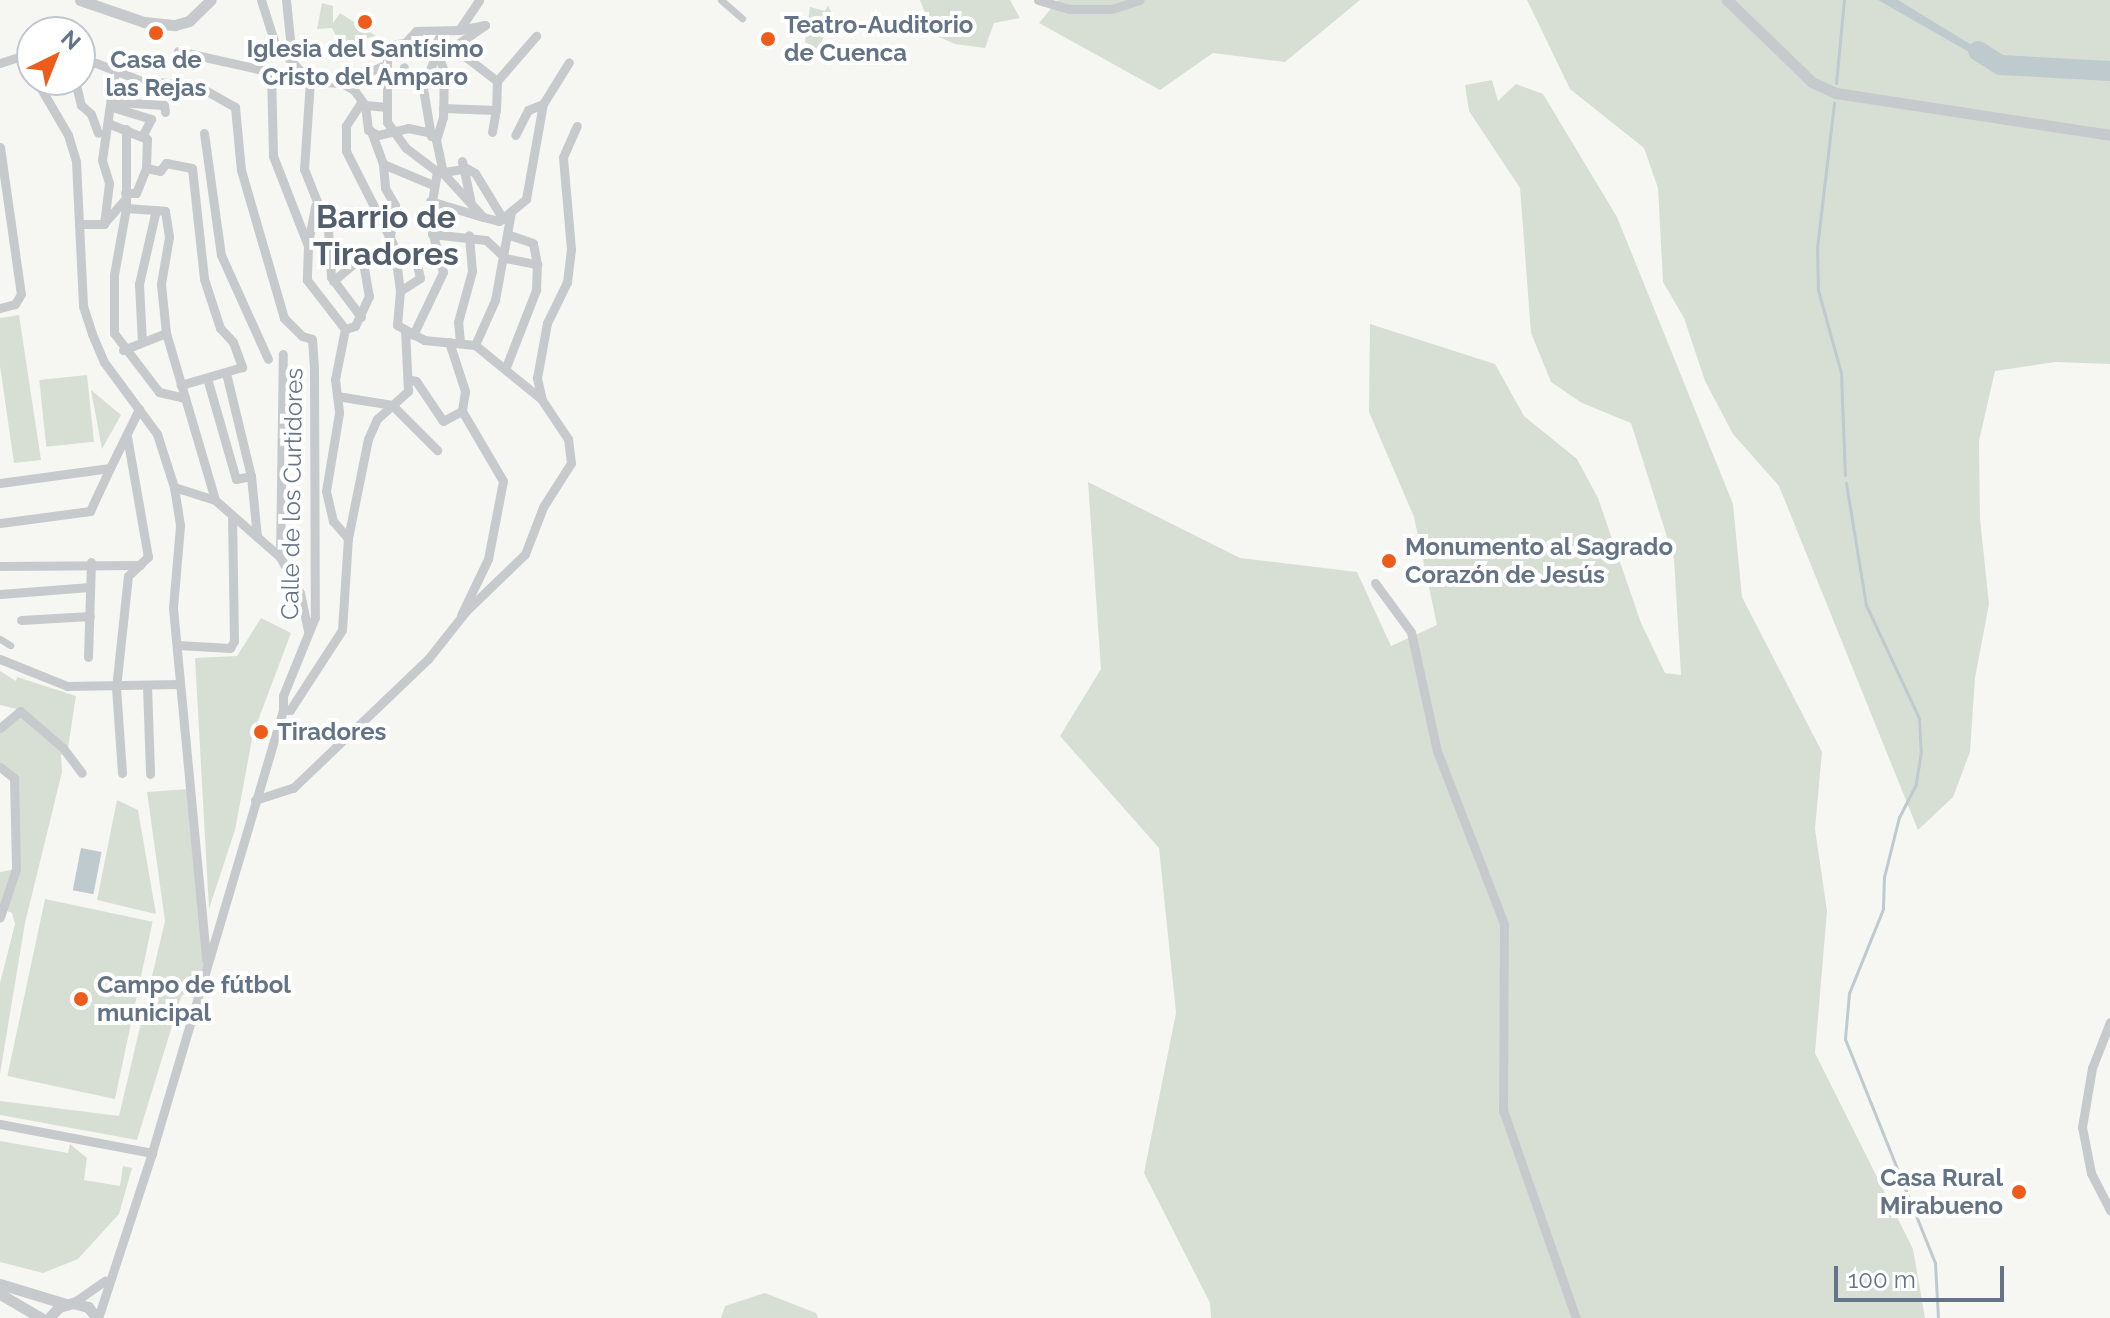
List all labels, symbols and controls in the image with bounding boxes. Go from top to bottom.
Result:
place label: Teatro-Auditorio de Cuenca [784,11,973,67]
marker: Iglesia del Santísimo Cristo del Amparo [356,13,374,31]
north arrow [16,16,96,96]
marker: Casa de las Rejas [147,24,165,42]
text: N [56,25,86,55]
marker: Teatro-Auditorio de Cuenca [759,30,777,48]
place label: Iglesia del Santísimo Cristo del Amparo [246,35,484,91]
place label: Casa de las Rejas [106,46,206,102]
district label: Barrio de Tiradores [313,199,459,274]
street label: Calle de los Curtidores [275,368,309,620]
place label: Monumento al Sagrado Corazón de Jesús [1405,533,1674,589]
marker: Monumento al Sagrado Corazón de Jesús [1380,552,1398,570]
place label: Tiradores [277,718,386,746]
marker: Tiradores [252,723,270,741]
place label: Campo de fútbol municipal [97,971,291,1027]
marker: Campo de fútbol municipal [72,990,90,1008]
place label: Casa Rural Mirabueno [1880,1164,2003,1220]
marker: Casa Rural Mirabueno [2010,1183,2028,1201]
scale bar [1838,1250,2008,1300]
text: 100 m [1848,1265,1916,1294]

